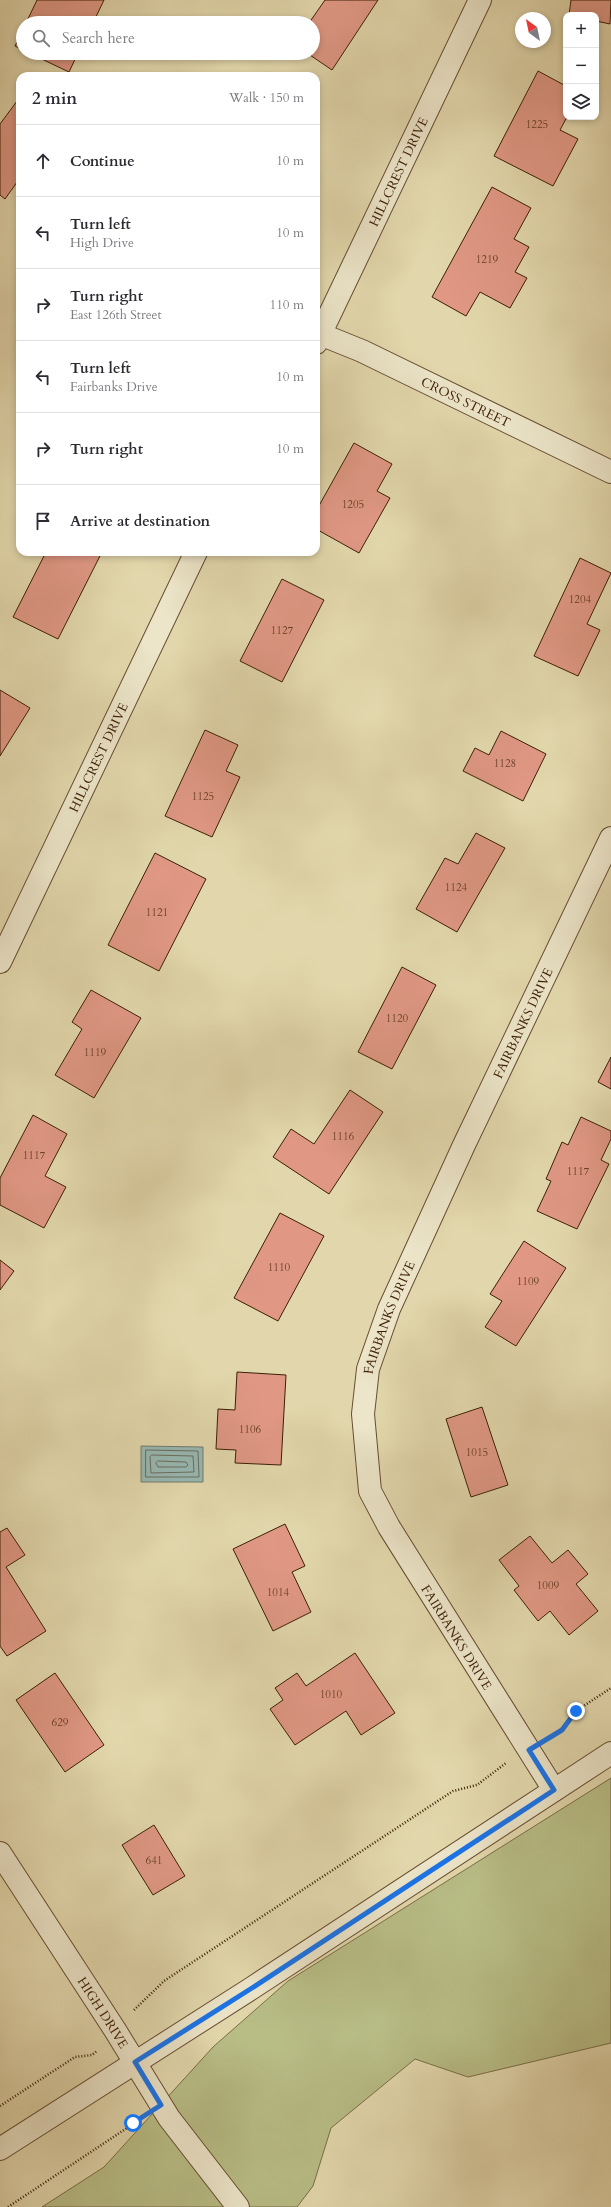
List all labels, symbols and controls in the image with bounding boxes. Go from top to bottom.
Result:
north arrow [515,12,551,48]
map controls [563,12,599,120]
button: + [563,12,599,48]
search box [16,16,320,60]
icon: search [30,27,52,49]
text: Search here [62,28,135,48]
button: − [563,48,599,84]
button: layers [563,84,599,120]
text: 2 min [32,87,77,110]
text: Walk · 150 m [229,89,304,107]
street label: HILLCREST DRIVE [365,114,433,230]
house number: 1225 [526,117,548,132]
icon: ahead [32,150,54,172]
text: Continue [70,151,135,171]
text: 10 m [276,152,304,170]
text: Turn left [70,214,131,234]
icon: left [32,222,54,244]
text: 10 m [276,224,304,242]
text: High Drive [70,234,134,252]
house number: 1219 [476,252,499,267]
text: Turn right [70,286,143,306]
icon: right [32,294,54,316]
text: 110 m [270,296,304,314]
text: East 126th Street [70,306,162,324]
text: Turn left [70,358,131,378]
icon: left [32,366,54,388]
text: 10 m [276,368,304,386]
street label: CROSS STREET [418,373,514,432]
text: Fairbanks Drive [70,378,158,396]
icon: right [32,438,54,460]
text: Turn right [70,439,143,459]
text: 10 m [276,440,304,458]
house number: 1205 [342,497,364,512]
icon: arrive [32,510,54,532]
text: Arrive at destination [70,511,210,531]
house number: 1204 [569,592,592,607]
house number: 1127 [271,623,294,638]
street label: HILLCREST DRIVE [65,700,133,815]
house number: 1128 [494,756,516,771]
house number: 1125 [192,789,214,804]
house number: 1124 [445,880,468,895]
house number: 1121 [146,905,168,920]
street label: FAIRBANKS DRIVE [489,965,558,1082]
house number: 1120 [386,1011,409,1026]
house number: 1119 [84,1045,107,1060]
house number: 1116 [332,1129,355,1144]
house number: 1117 [23,1148,46,1163]
house number: 1117 [567,1164,590,1179]
street label: FAIRBANKS DRIVE [359,1258,420,1375]
house number: 1110 [268,1260,291,1275]
house number: 1109 [517,1274,540,1289]
house number: 1106 [239,1422,262,1437]
house number: 1015 [466,1445,488,1460]
house number: 1009 [537,1578,560,1593]
street label: FAIRBANKS DRIVE [417,1582,496,1693]
house number: 1014 [267,1585,290,1600]
house number: 1010 [320,1687,343,1702]
route end [567,1702,585,1720]
house number: 629 [52,1715,69,1730]
house number: 641 [146,1853,162,1868]
street label: HIGH DRIVE [73,1974,132,2052]
route start [124,2114,142,2132]

